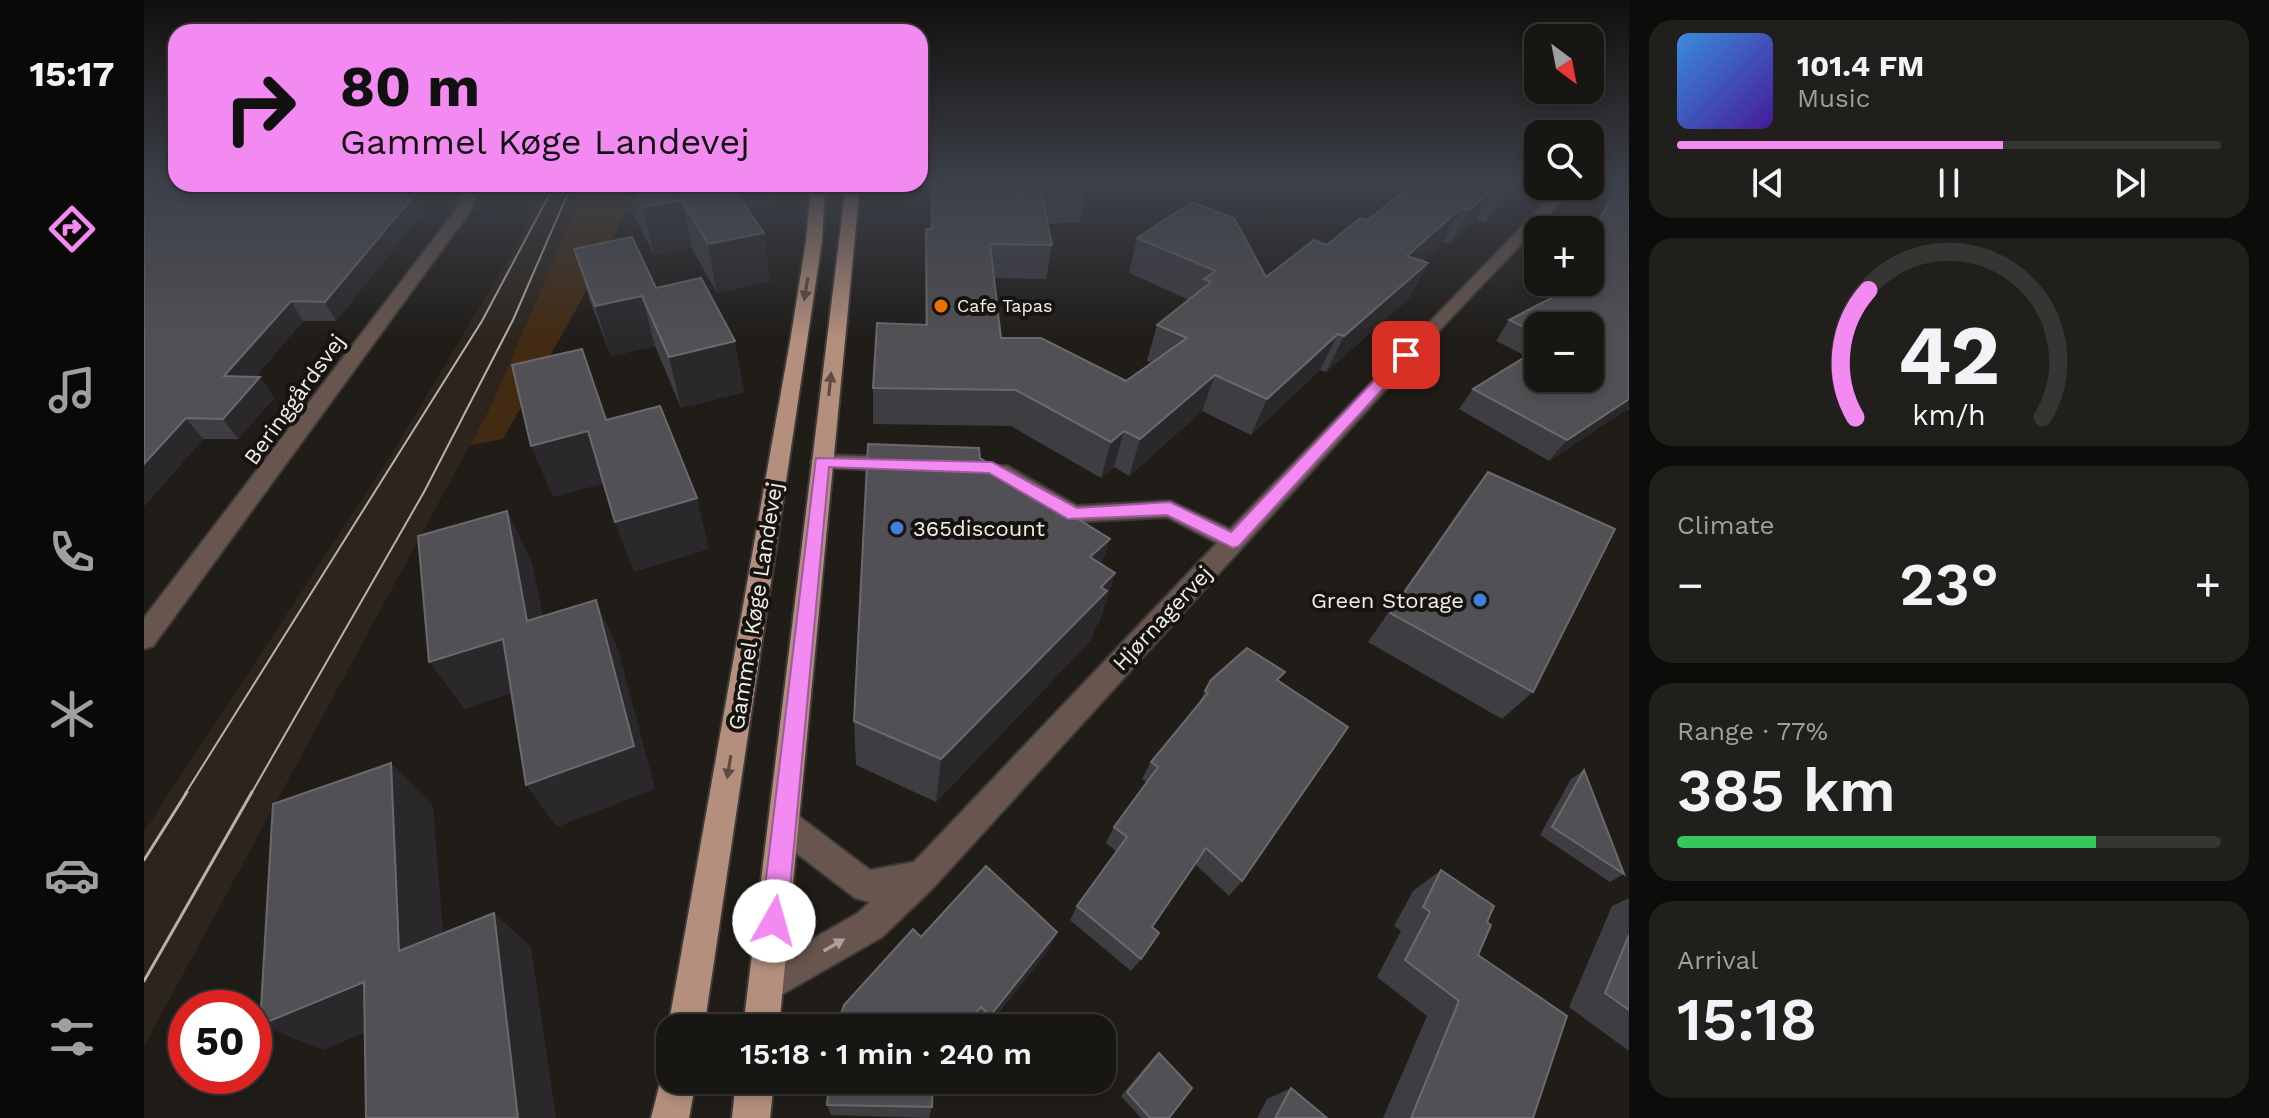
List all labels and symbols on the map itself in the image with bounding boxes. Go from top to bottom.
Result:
north arrow [1524,24,1604,104]
one-way arrow [799,277,812,302]
place label: Cafe Tapas [957,295,1053,316]
marker: Cafe Tapas [932,297,950,315]
pin [1372,321,1440,389]
street label: Beringgårdsvej [239,329,350,469]
one-way arrow [824,371,837,396]
street label: Gammel Køge Landevej [724,480,787,732]
place label: 365discount [913,516,1045,541]
marker: 365discount [888,519,906,537]
street label: Hjørnagervej [1108,561,1217,676]
place label: Green Storage [1311,588,1464,613]
marker: Green Storage [1471,591,1489,609]
one-way arrow [722,755,734,780]
position arrow [732,879,816,963]
one-way arrow [823,938,845,952]
speed limit sign: 50 [168,990,272,1094]

